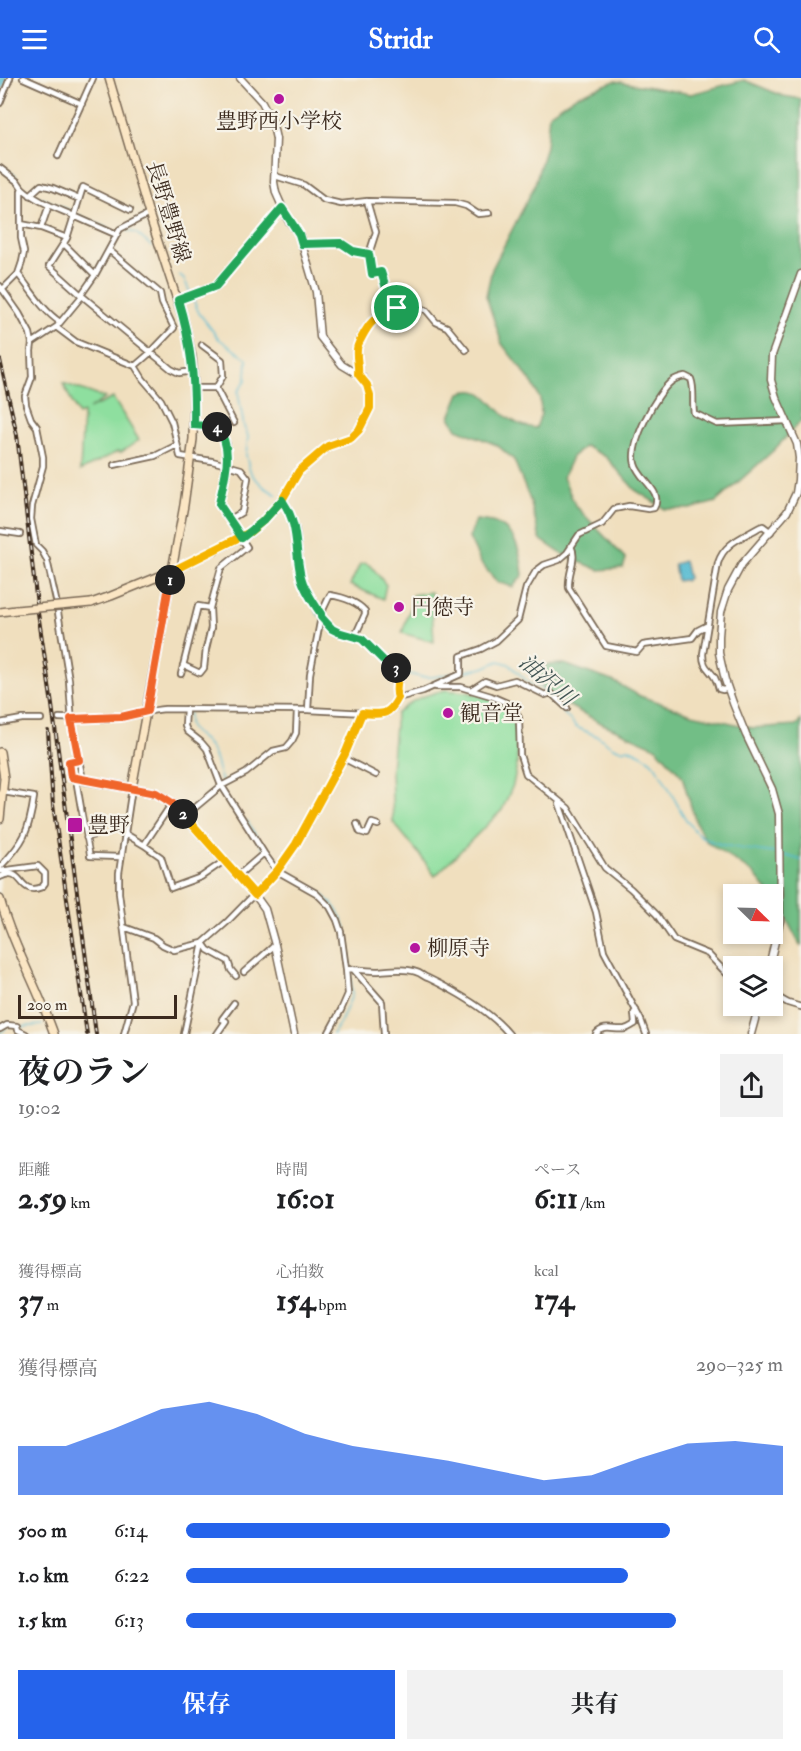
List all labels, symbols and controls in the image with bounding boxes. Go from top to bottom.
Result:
icon: menu [18,23,51,56]
text: Stridr [368,23,433,56]
icon: search [750,23,783,56]
marker: 豊野西小学校 [272,92,286,106]
place label: 豊野西小学校 [216,108,342,135]
street label: 長野豊野線 [140,158,196,266]
pin [371,282,422,333]
icon: arrive [380,291,413,324]
pin: 4 [202,412,232,442]
text: 4 [213,417,221,437]
pin: 1 [155,565,185,595]
text: 1 [167,570,173,590]
place label: 円徳寺 [411,594,474,621]
marker: 円徳寺 [392,600,406,614]
water label: 油沢川 [513,648,583,714]
pin: 3 [381,653,411,683]
text: 3 [393,658,399,678]
place label: 観音堂 [460,700,523,727]
marker: 観音堂 [441,706,455,720]
pin: 2 [168,799,198,829]
text: 2 [179,804,187,824]
place label: 豊野 [88,812,130,839]
marker: 豊野 [66,816,84,834]
north arrow [723,884,783,944]
map controls [723,884,783,1016]
place label: 柳原寺 [427,935,490,962]
marker: 柳原寺 [408,941,422,955]
button: layers [723,956,783,1016]
scale bar [18,992,177,1019]
text: 200 m [27,995,67,1015]
text: 夜のラン [18,1052,150,1093]
button: share [720,1054,783,1117]
text: 19:02 [18,1095,61,1120]
text: 距離 [18,1160,50,1180]
text: 時間 [276,1160,308,1180]
text: ペース [534,1160,581,1180]
text: 2.59 [18,1180,67,1217]
text: 16:01 [276,1180,335,1217]
text: 6:11 [534,1180,578,1217]
text: km [67,1193,91,1213]
text: /km [578,1193,606,1213]
text: kcal [534,1261,559,1281]
text: 獲得標高 [18,1262,82,1282]
text: 心拍数 [276,1262,324,1282]
text: 174 [534,1281,574,1318]
text: 37 [18,1282,43,1319]
text: 154 [276,1282,315,1319]
text: m [43,1295,59,1315]
text: bpm [315,1295,347,1315]
text: 290–325 m [696,1352,783,1377]
text: 獲得標高 [18,1356,98,1381]
text: 500 m [18,1518,67,1543]
text: 6:14 [114,1518,147,1543]
text: 1.0 km [18,1563,69,1588]
text: 6:22 [114,1563,149,1588]
text: 1.5 km [18,1608,67,1633]
text: 6:13 [114,1608,144,1633]
button: 保存 [18,1670,395,1739]
button: 共有 [407,1670,783,1739]

